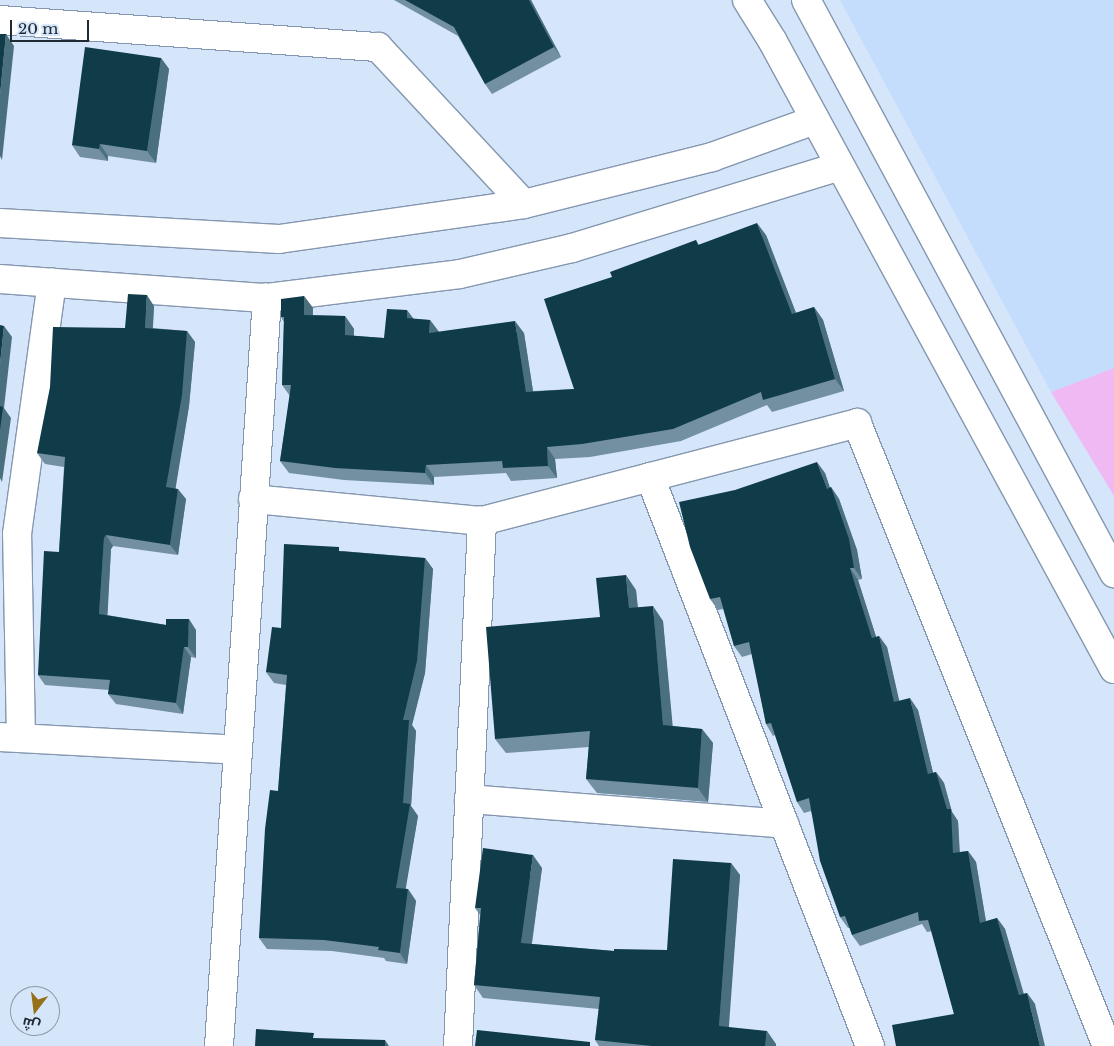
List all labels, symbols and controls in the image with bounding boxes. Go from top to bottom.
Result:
scale bar [12,10,91,42]
text: 20 m [18,19,58,38]
north arrow [10,986,60,1036]
text: ش [20,1014,42,1036]

